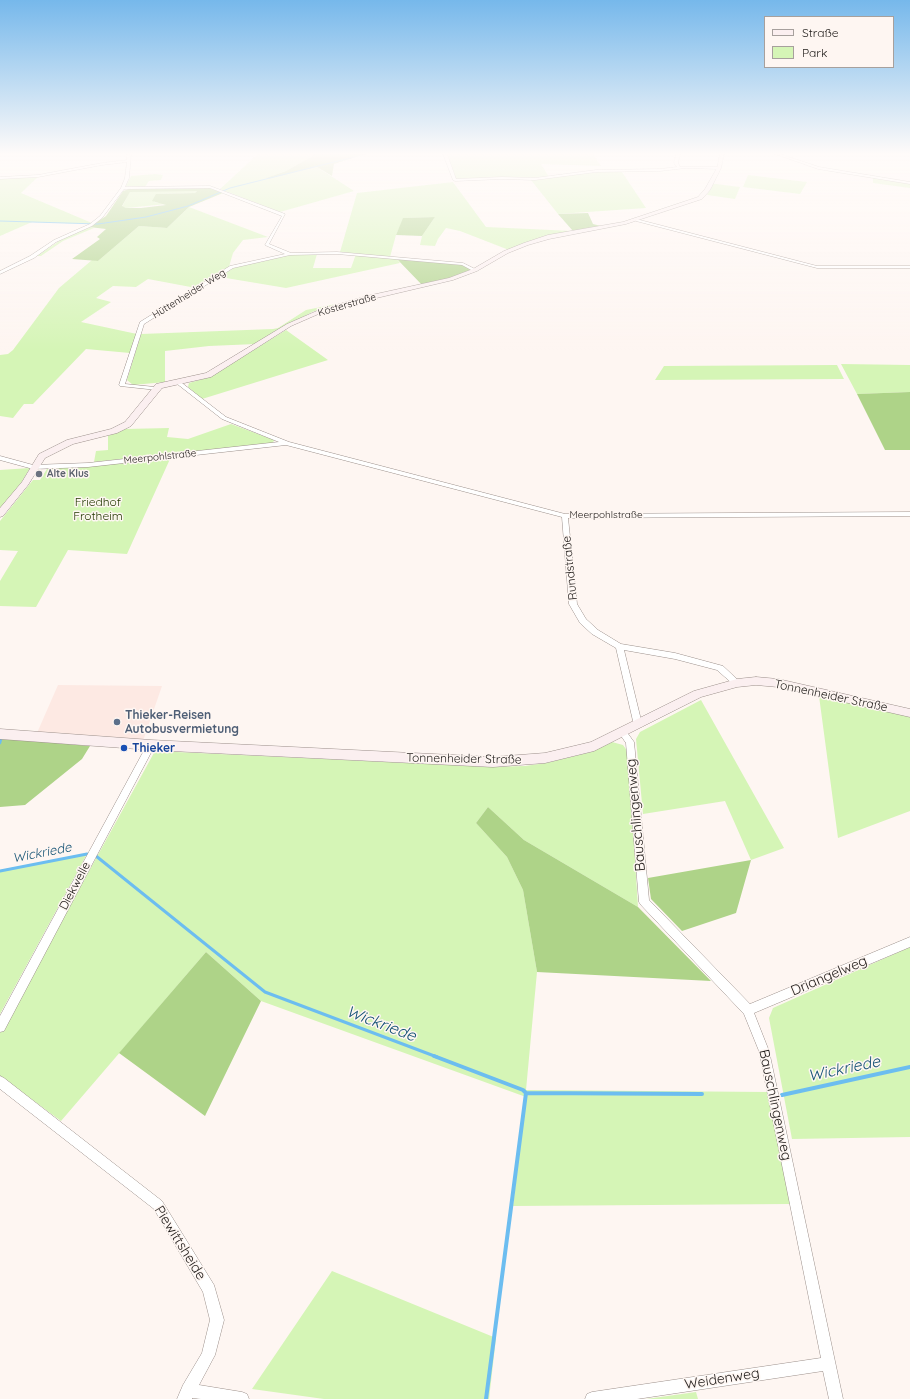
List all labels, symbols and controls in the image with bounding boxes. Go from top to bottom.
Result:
legend [764,16,894,68]
text: Straße [802,25,839,40]
text: Park [802,45,827,60]
street label: Hüttenheider Weg [150,267,228,321]
street label: Kösterstraße [317,291,377,319]
street label: Meerpohlstraße [123,447,197,467]
place label: Alte Klus [47,468,89,480]
marker: Alte Klus [34,469,44,479]
park label: Friedhof Frotheim [73,495,123,523]
street label: Meerpohlstraße [569,509,643,521]
street label: Rundstraße [559,535,581,601]
street label: Tonnenheider Straße [773,677,889,715]
place label: Thieker-Reisen Autobusvermietung [125,708,239,736]
marker: Thieker-Reisen Autobusvermietung [112,717,122,727]
place label: Thieker [132,741,175,755]
marker: Thieker [119,743,129,753]
street label: Tonnenheider Straße [406,751,522,767]
street label: Bauschlingenweg [623,758,649,872]
water label: Wickriede [11,840,73,866]
street label: Diekwelle [56,859,94,913]
street label: Driangelweg [788,952,870,1000]
water label: Wickriede [343,1002,419,1046]
street label: Bauschlingenweg [755,1048,795,1162]
water label: Wickriede [806,1052,882,1086]
street label: Piewittsheide [151,1203,209,1283]
street label: Weidenweg [683,1365,761,1393]

